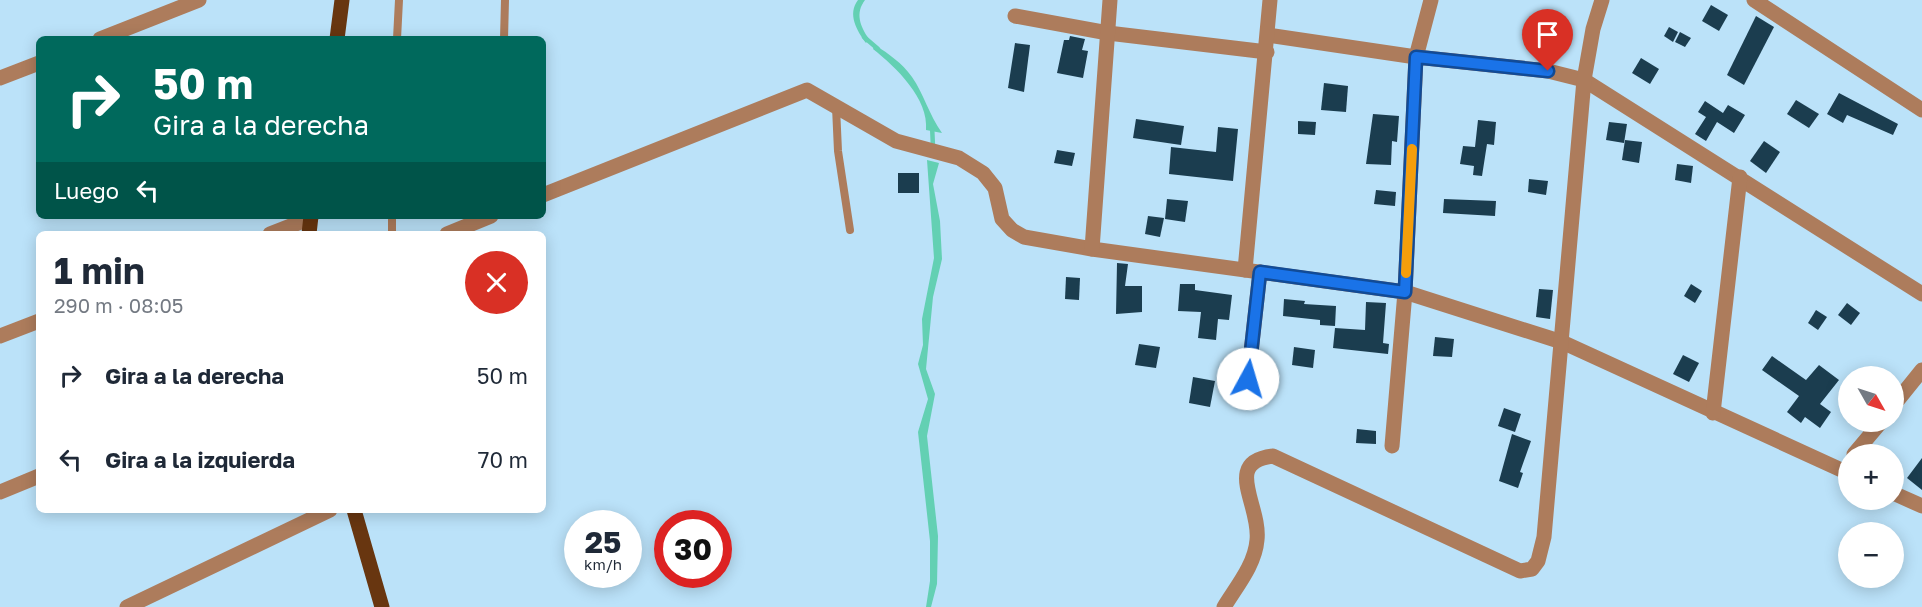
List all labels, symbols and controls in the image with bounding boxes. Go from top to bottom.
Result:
pin [1522,9,1573,71]
icon: arrive [1531,18,1564,51]
text: 50 m [153,58,253,108]
icon: right [54,60,132,138]
text: Gira a la derecha [153,109,369,141]
icon: left [131,174,164,207]
text: Luego [54,177,119,204]
text: 1 min [54,249,145,292]
button: close [465,251,528,314]
text: 290 m · 08:05 [54,293,183,317]
position arrow [1216,347,1280,411]
icon: right [54,359,87,392]
text: Gira a la derecha [105,362,284,389]
text: 50 m [477,362,528,389]
north arrow [1838,366,1904,432]
map controls [1838,366,1904,588]
icon: left [54,443,87,476]
button: + [1838,444,1904,510]
text: Gira a la izquierda [105,446,295,473]
text: 70 m [478,446,528,473]
speed limit sign: 30 [654,510,732,588]
button: − [1838,522,1904,588]
text: 25 [585,524,621,560]
text: km/h [584,555,622,573]

